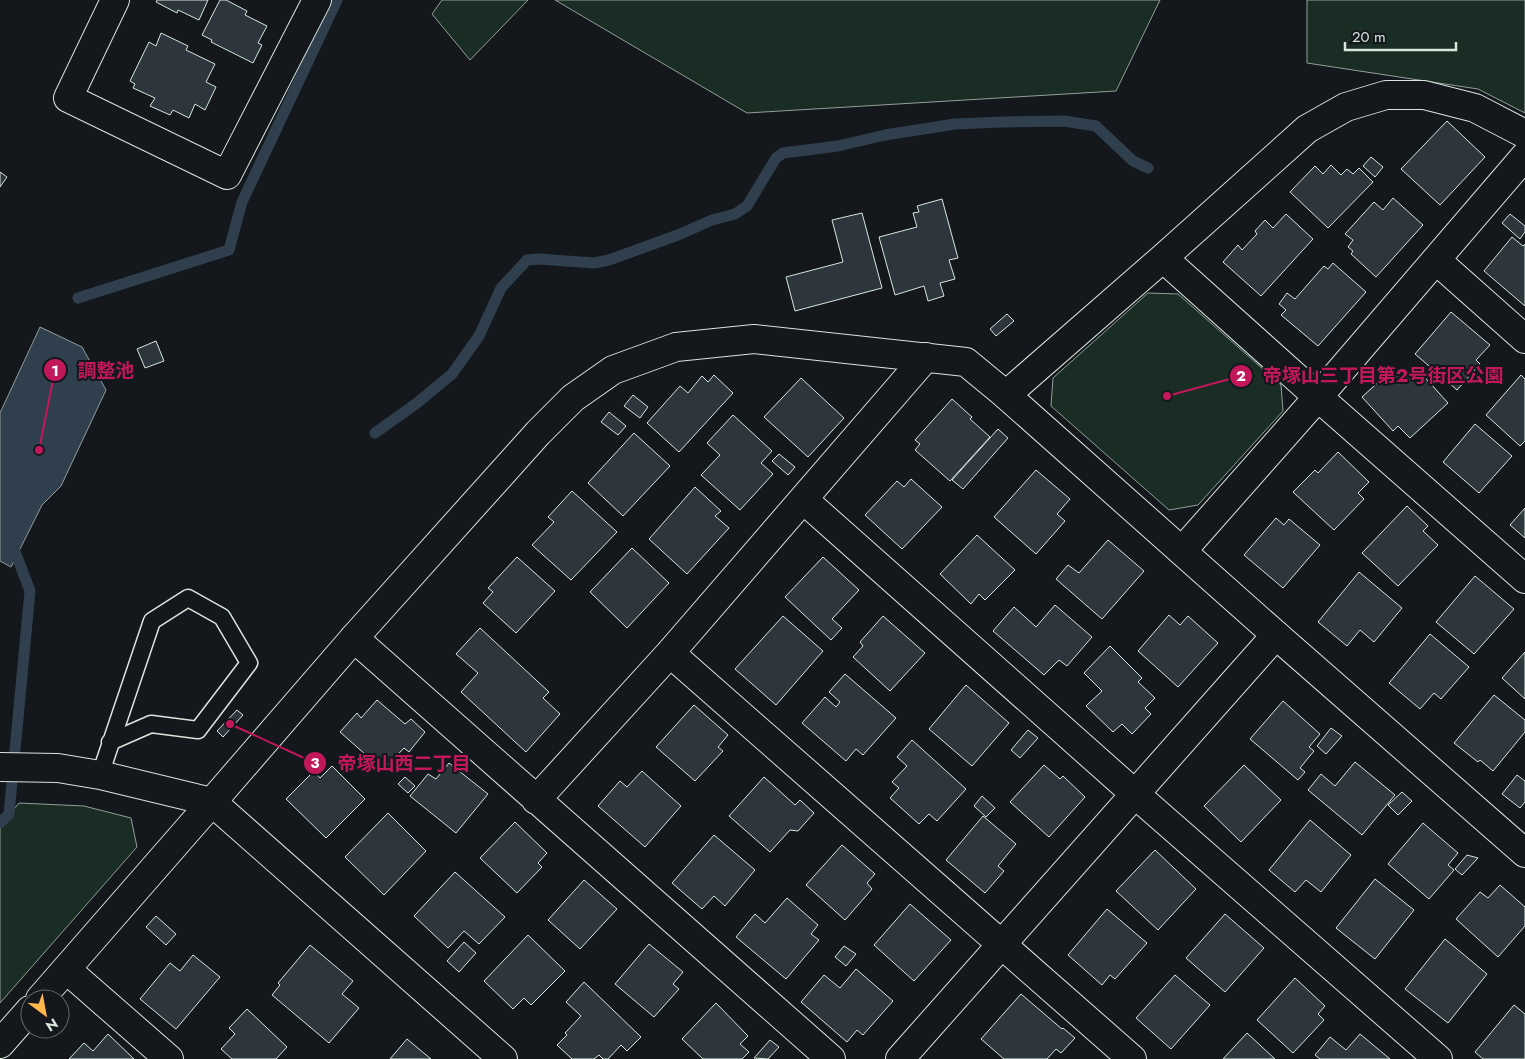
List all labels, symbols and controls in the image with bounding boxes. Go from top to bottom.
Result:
scale bar [1345,20,1456,52]
text: 20 m [1352,26,1386,48]
callout: 調整池 [42,353,144,387]
text: 調整池 [77,357,135,384]
callout: 帝塚山三丁目第2号街区公園 [1228,359,1514,393]
text: 1 [51,360,59,382]
text: 帝塚山三丁目第2号街区公園 [1263,362,1503,389]
text: 2 [1236,365,1246,387]
callout: 帝塚山西二丁目 [303,746,481,780]
text: 帝塚山西二丁目 [337,750,471,777]
text: 3 [310,752,320,774]
north arrow [20,989,70,1039]
text: N [42,1014,62,1036]

